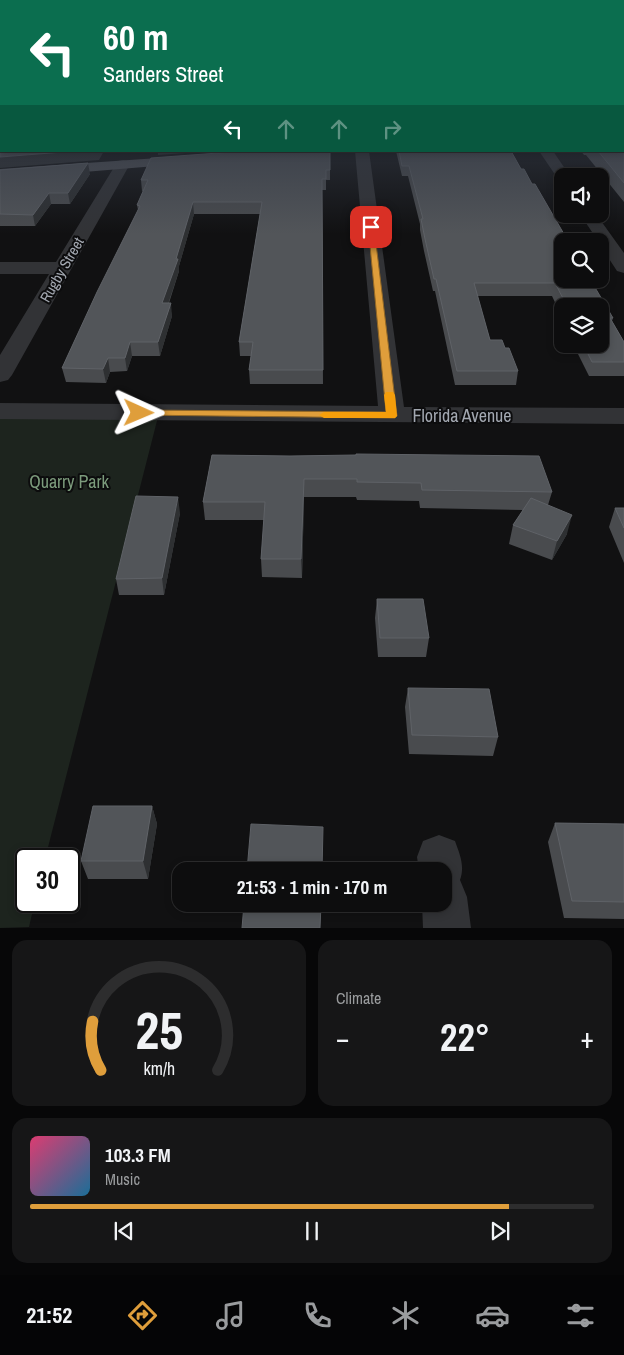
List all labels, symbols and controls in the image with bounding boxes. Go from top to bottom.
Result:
text: 60 m [103,14,168,61]
icon: left [20,20,85,85]
text: Sanders Street [103,59,223,89]
icon: left [219,115,247,143]
icon: ahead [272,115,300,143]
icon: ahead [325,115,353,143]
icon: right [378,115,406,143]
map controls [554,168,609,353]
button: sound [554,168,609,223]
pin [350,206,392,248]
icon: arrive [357,213,385,241]
street label: Rugby Street [35,233,89,306]
button: search [554,233,609,288]
button: layers [554,298,609,353]
position arrow [112,386,164,438]
street label: Florida Avenue [412,403,512,428]
park label: Quarry Park [29,469,109,494]
speed limit sign: 30 [15,848,80,913]
text: 21:53 · 1 min · 170 m [237,874,387,900]
text: Climate [336,987,381,1009]
text: 25 [135,995,183,1065]
text: 22° [440,1012,490,1063]
text: − [336,1019,349,1057]
text: + [581,1019,594,1057]
text: km/h [143,1057,175,1081]
text: 103.3 FM [105,1142,171,1168]
text: Music [105,1168,140,1190]
icon: previous [110,1217,138,1245]
icon: pause [298,1217,326,1245]
icon: next [486,1217,514,1245]
icon: directions [125,1298,160,1333]
icon: music [213,1298,248,1333]
icon: phone [300,1298,335,1333]
icon: climate [388,1298,423,1333]
icon: car [475,1298,510,1333]
icon: filters [563,1298,598,1333]
text: 21:52 [26,1300,72,1330]

